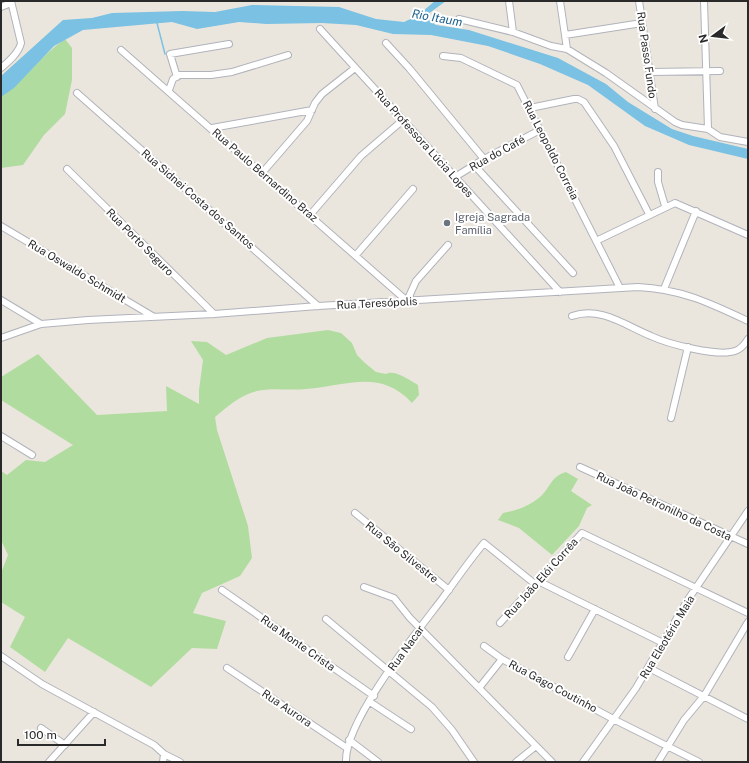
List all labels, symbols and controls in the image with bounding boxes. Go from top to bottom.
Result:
water label: Rio Itaum [411,7,463,29]
street label: Rua Passo Fundo [635,11,659,99]
north arrow [693,16,733,56]
text: N [696,33,710,44]
street label: Rua Professora Lúcia Lopes [372,87,476,200]
street label: Rua Leopoldo Correia [521,98,581,202]
street label: Rua Paulo Bernardino Braz [210,126,320,224]
street label: Rua do Café [467,133,527,173]
street label: Rua Sidnei Costa dos Santos [139,147,257,252]
street label: Rua Porto Seguro [104,206,176,278]
place label: Igreja Sagrada Família [455,211,530,236]
marker: Igreja Sagrada Família [442,218,452,228]
street label: Rua Oswaldo Schmidt [26,237,128,305]
street label: Rua Teresópolis [336,295,418,311]
street label: Rua João Petronilho da Costa [595,469,733,543]
street label: Rua São Silvestre [363,519,441,585]
street label: Rua João Elói Corrêa [502,535,580,621]
street label: Rua Eleotério Maia [637,593,697,681]
street label: Rua Monte Crista [259,613,337,673]
street label: Rua Nacar [386,623,426,673]
street label: Rua Gago Coutinho [507,658,599,714]
street label: Rua Aurora [260,687,314,729]
scale bar [18,721,105,747]
text: 100 m [24,728,57,742]

